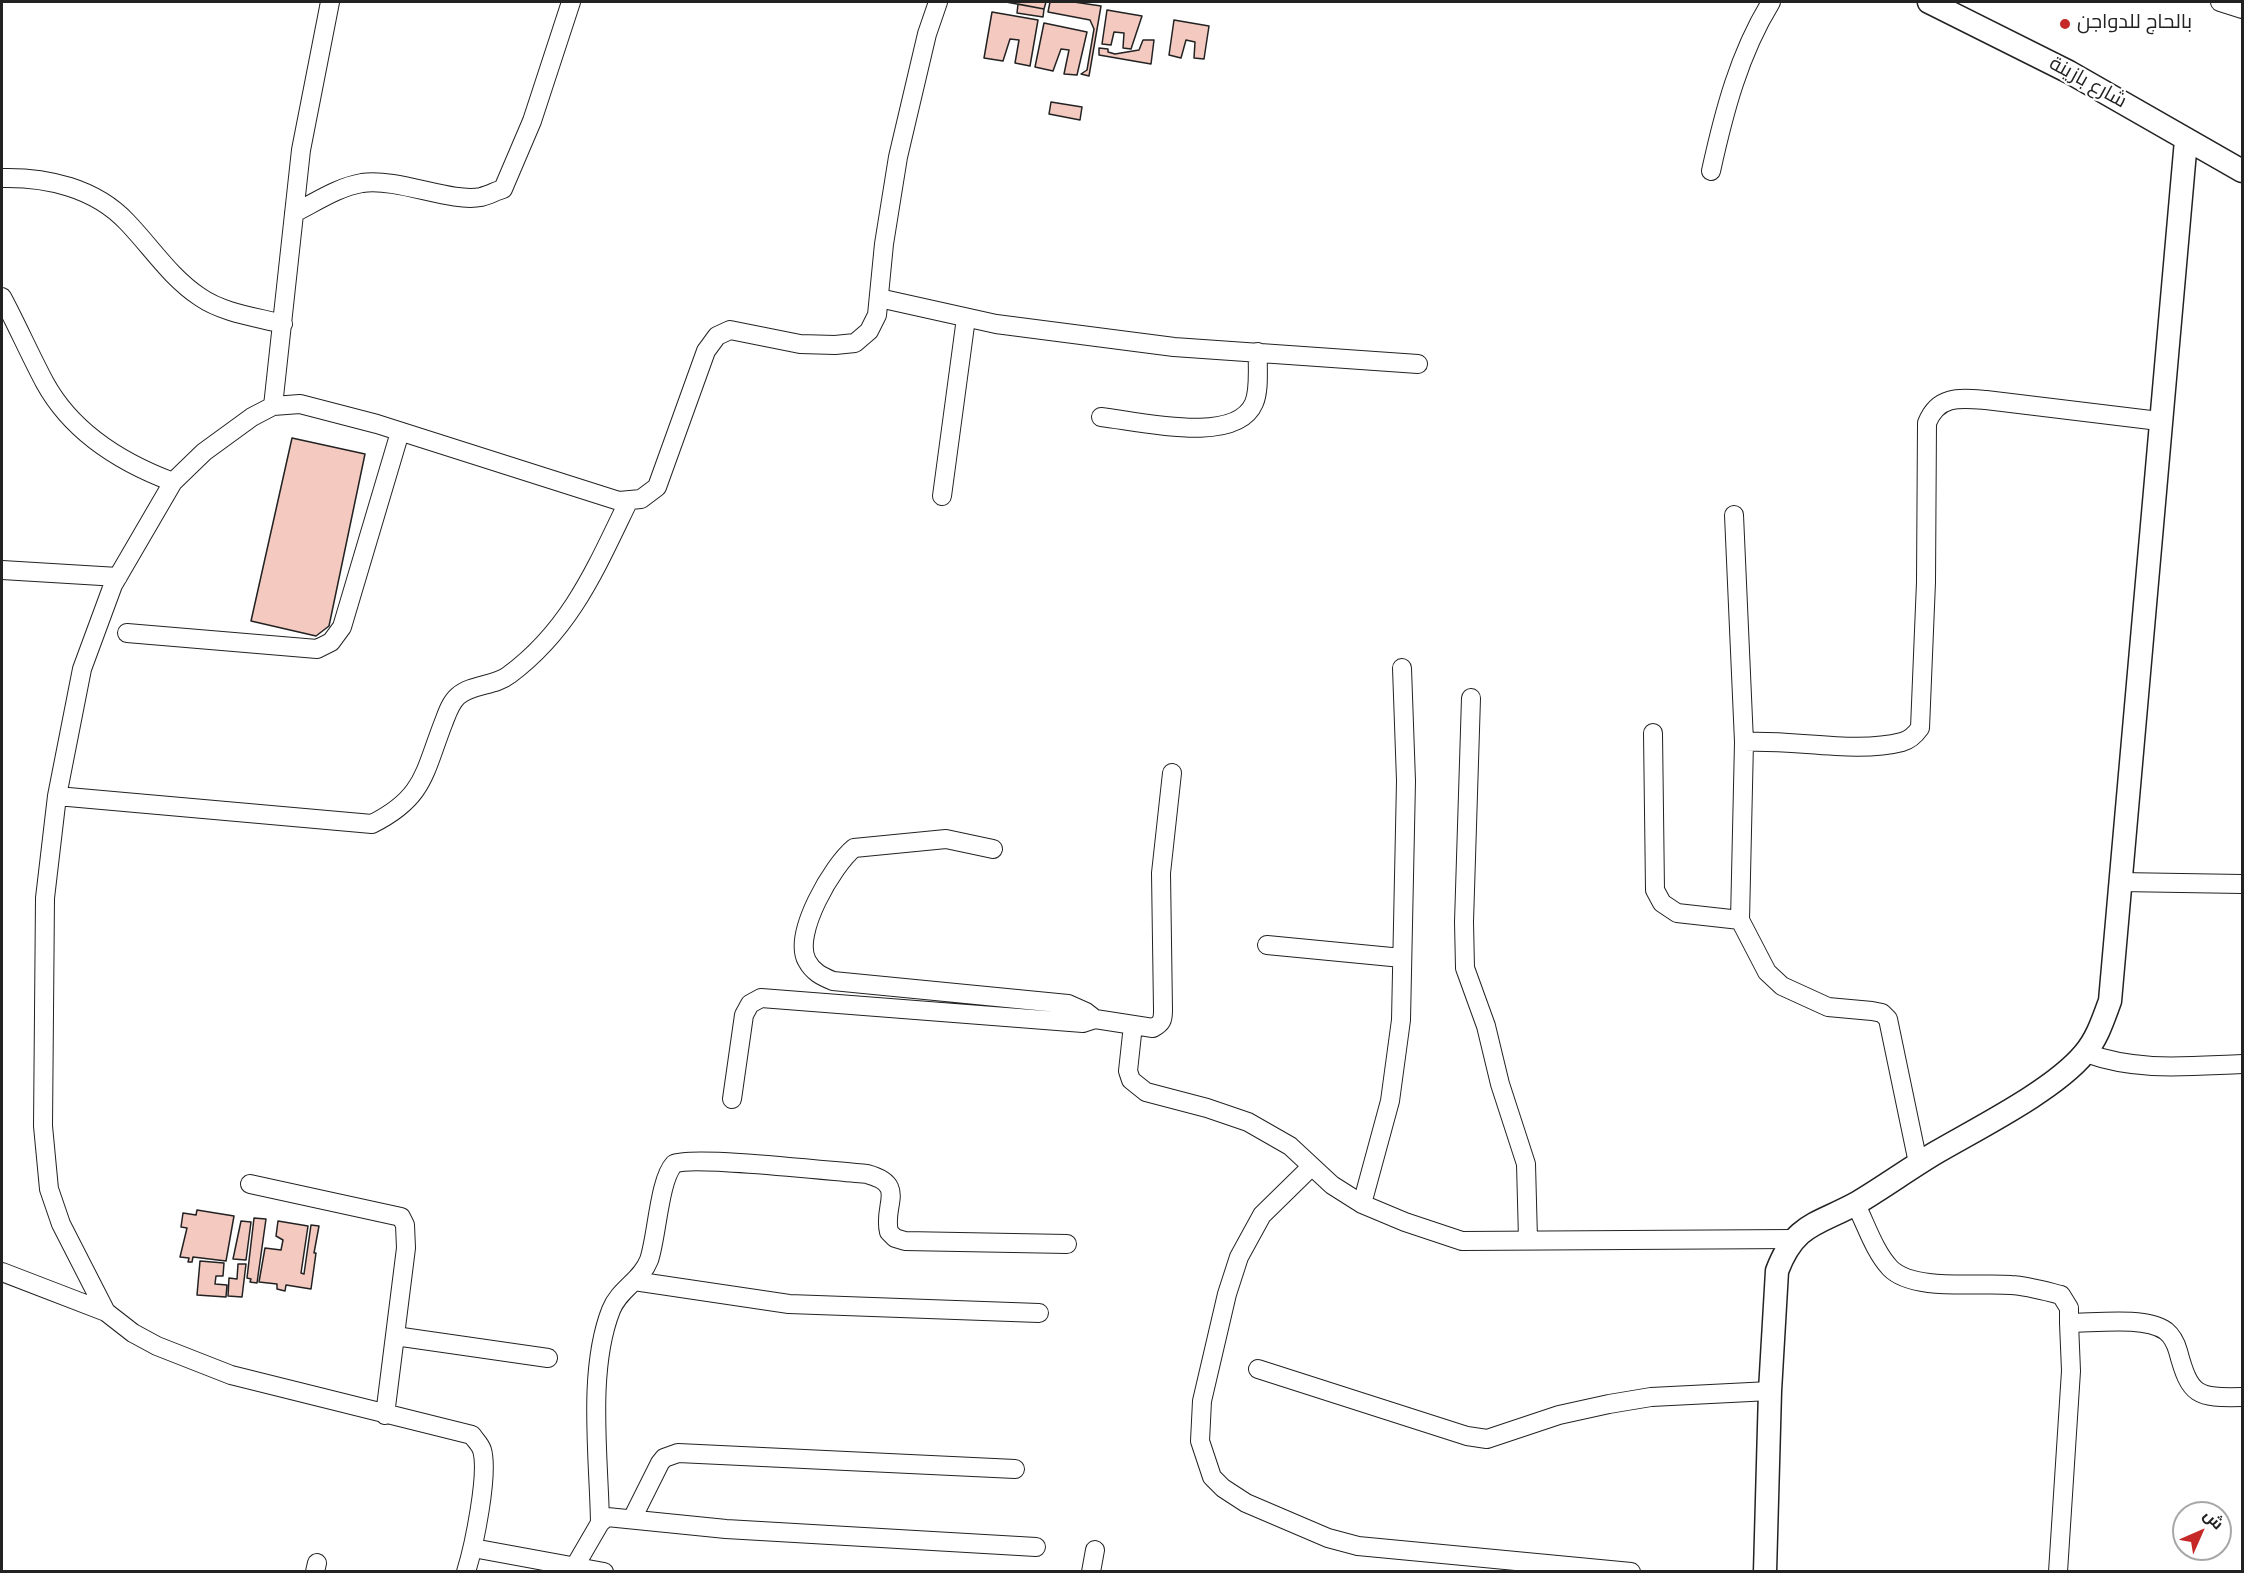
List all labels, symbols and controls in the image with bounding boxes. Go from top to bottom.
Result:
place label: بالحاج للدواجن [2077,12,2192,36]
marker: بالحاج للدواجن [2058,17,2072,31]
street label: شارع بازينة [2044,53,2130,115]
north arrow [2172,1501,2232,1561]
text: ش [2198,1504,2229,1535]

